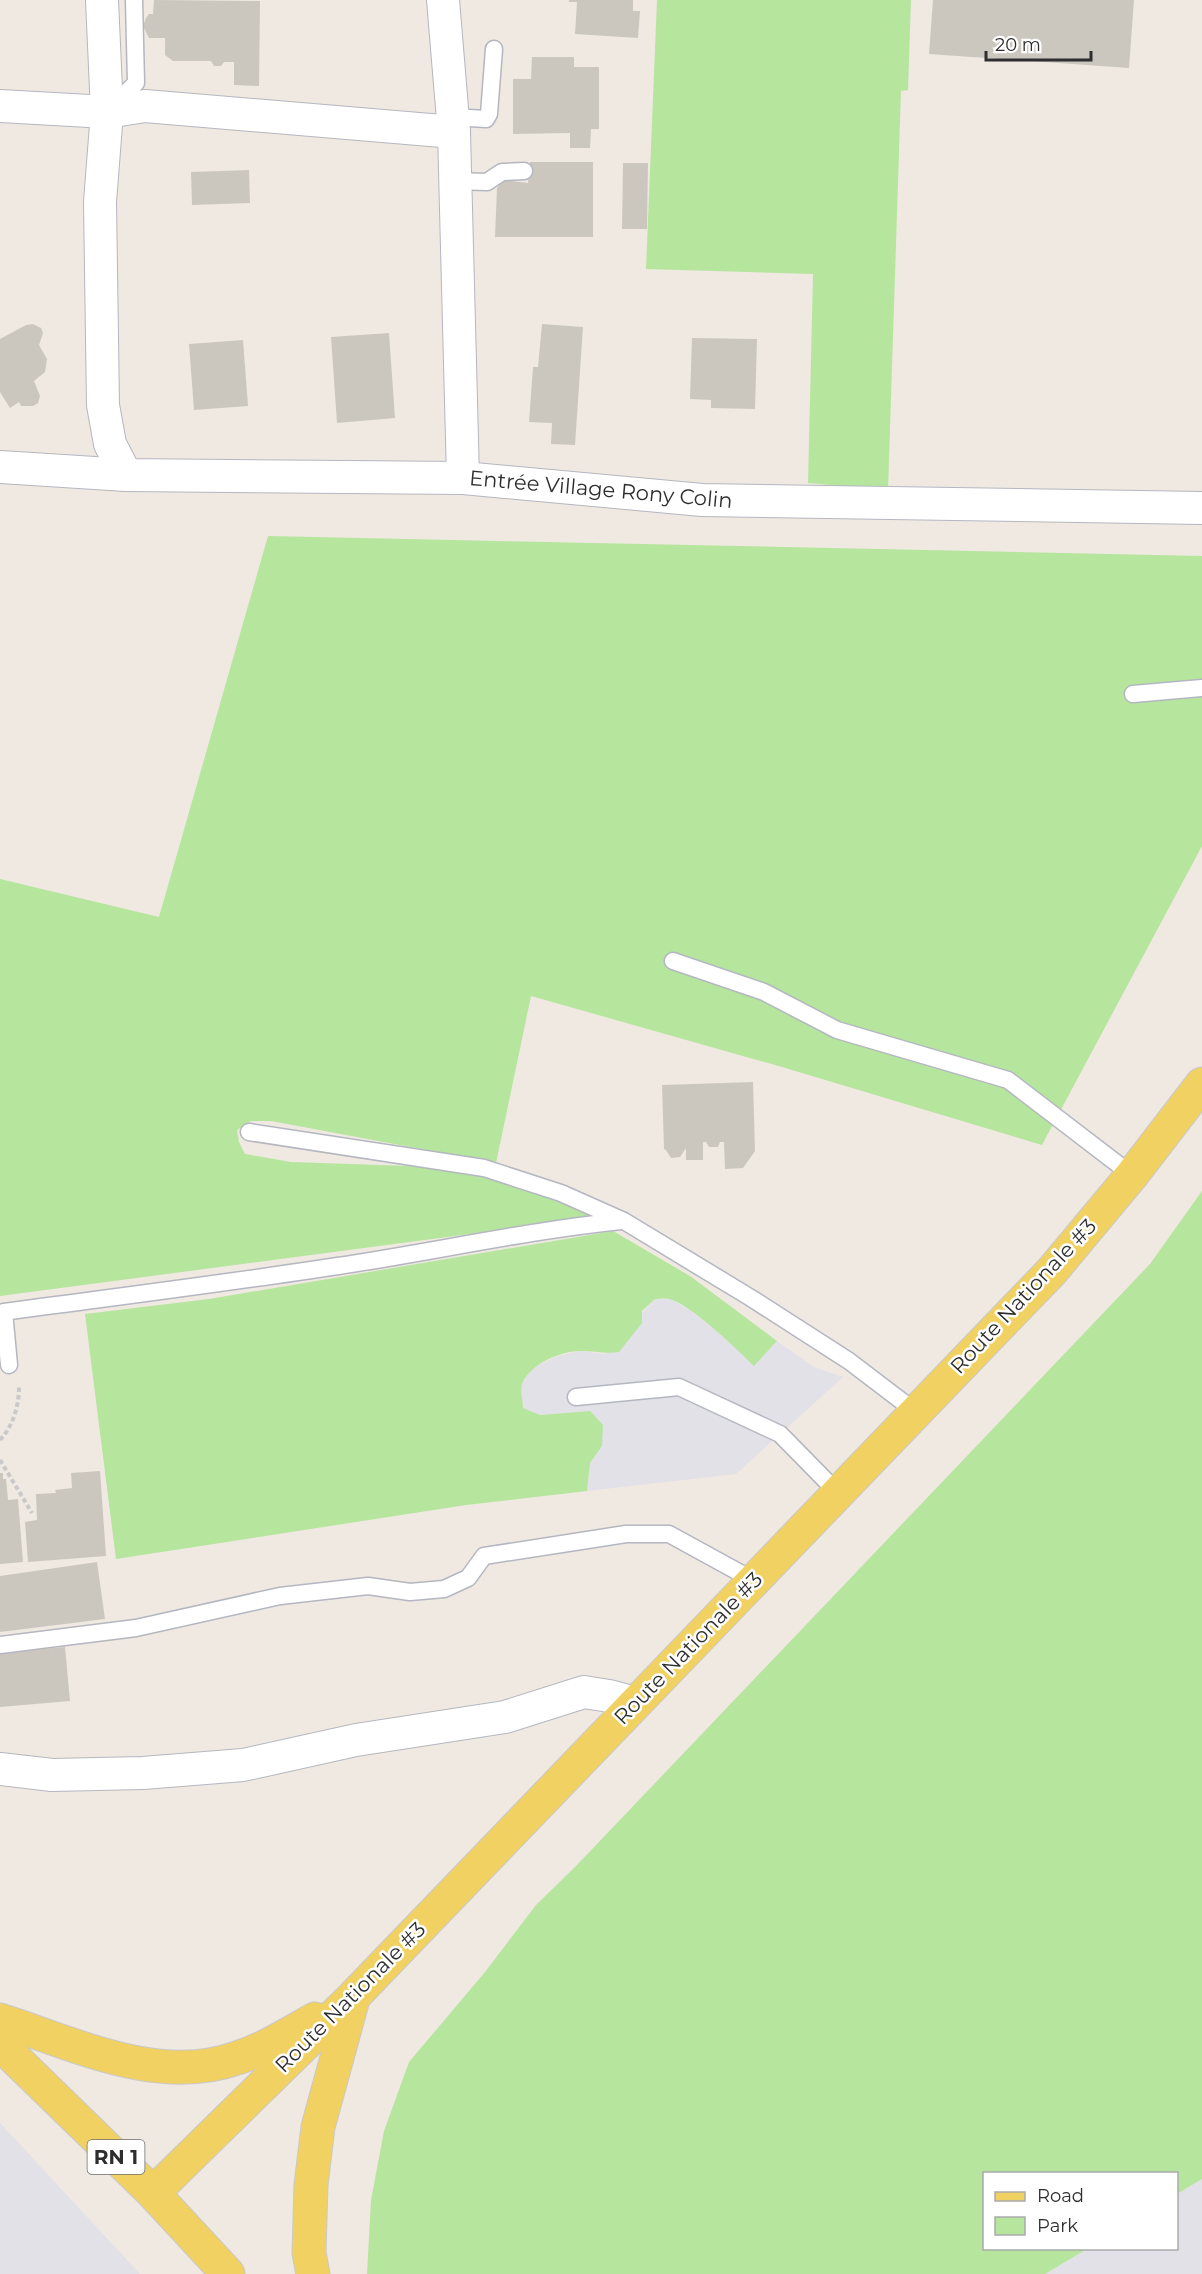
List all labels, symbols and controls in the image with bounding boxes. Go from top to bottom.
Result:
scale bar [986,24,1091,62]
text: 20 m [995,34,1041,56]
street label: Entrée Village Rony Colin [468,465,734,513]
street label: Route Nationale #3 [945,1213,1101,1379]
street label: Route Nationale #3 [609,1566,767,1730]
street label: Route Nationale #3 [270,1917,430,2077]
road number: RN 1 [88,2140,144,2174]
legend [983,2172,1178,2250]
text: Road [1037,2185,1084,2207]
text: Park [1037,2215,1078,2237]

